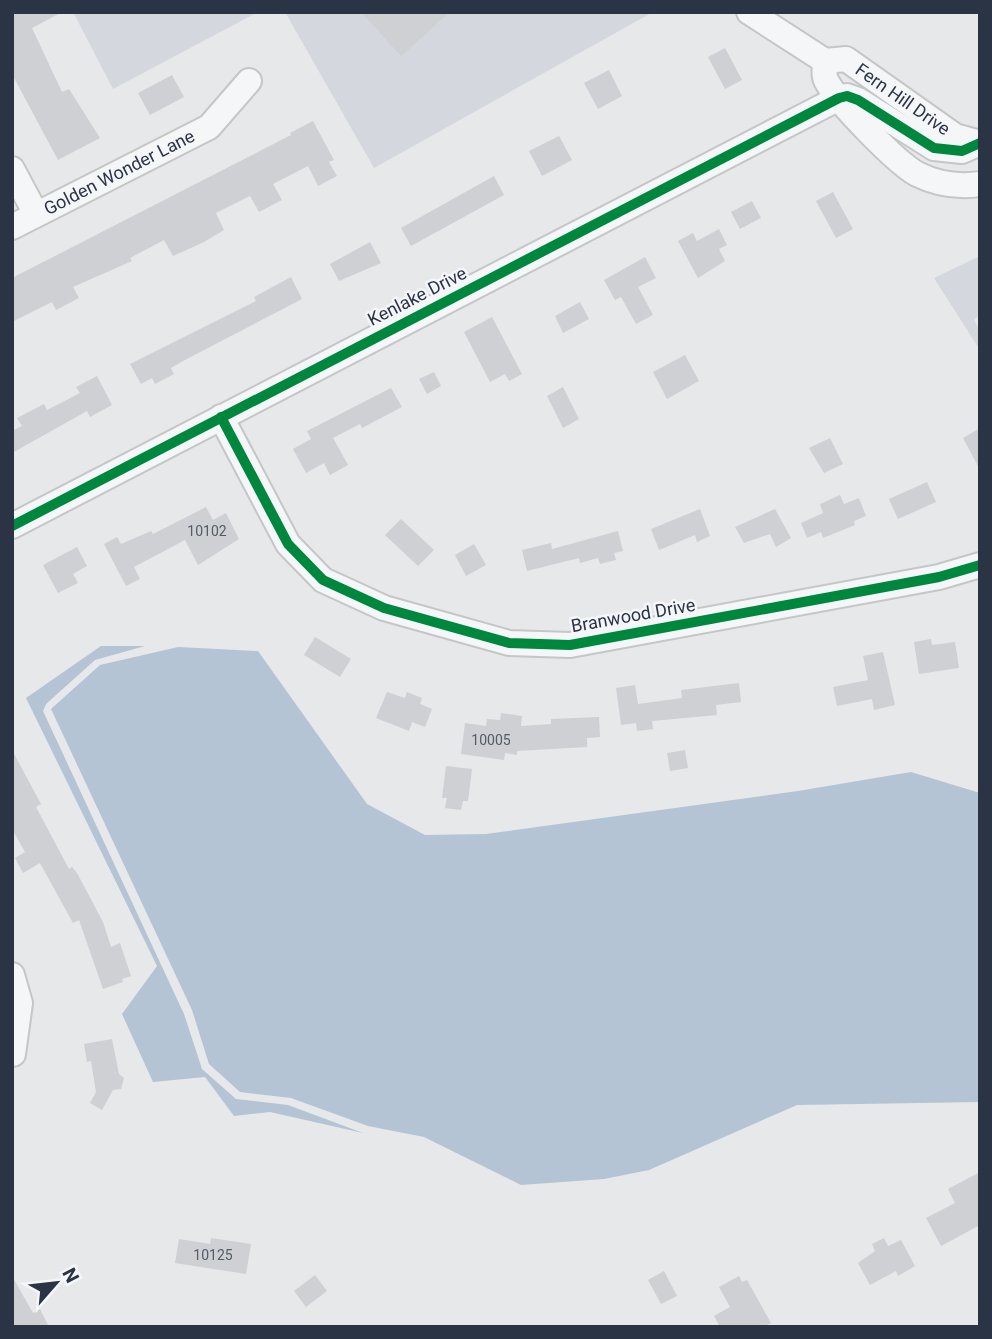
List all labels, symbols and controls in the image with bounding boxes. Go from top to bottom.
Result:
street label: Fern Hill Drive [852,59,954,139]
street label: Golden Wonder Lane [40,125,198,219]
street label: Kenlake Drive [364,262,470,330]
house number: 10102 [187,523,227,539]
street label: Branwood Drive [569,594,697,636]
house number: 10005 [471,732,511,748]
house number: 10125 [193,1247,233,1263]
north arrow [21,1248,91,1318]
text: N [57,1264,84,1287]

